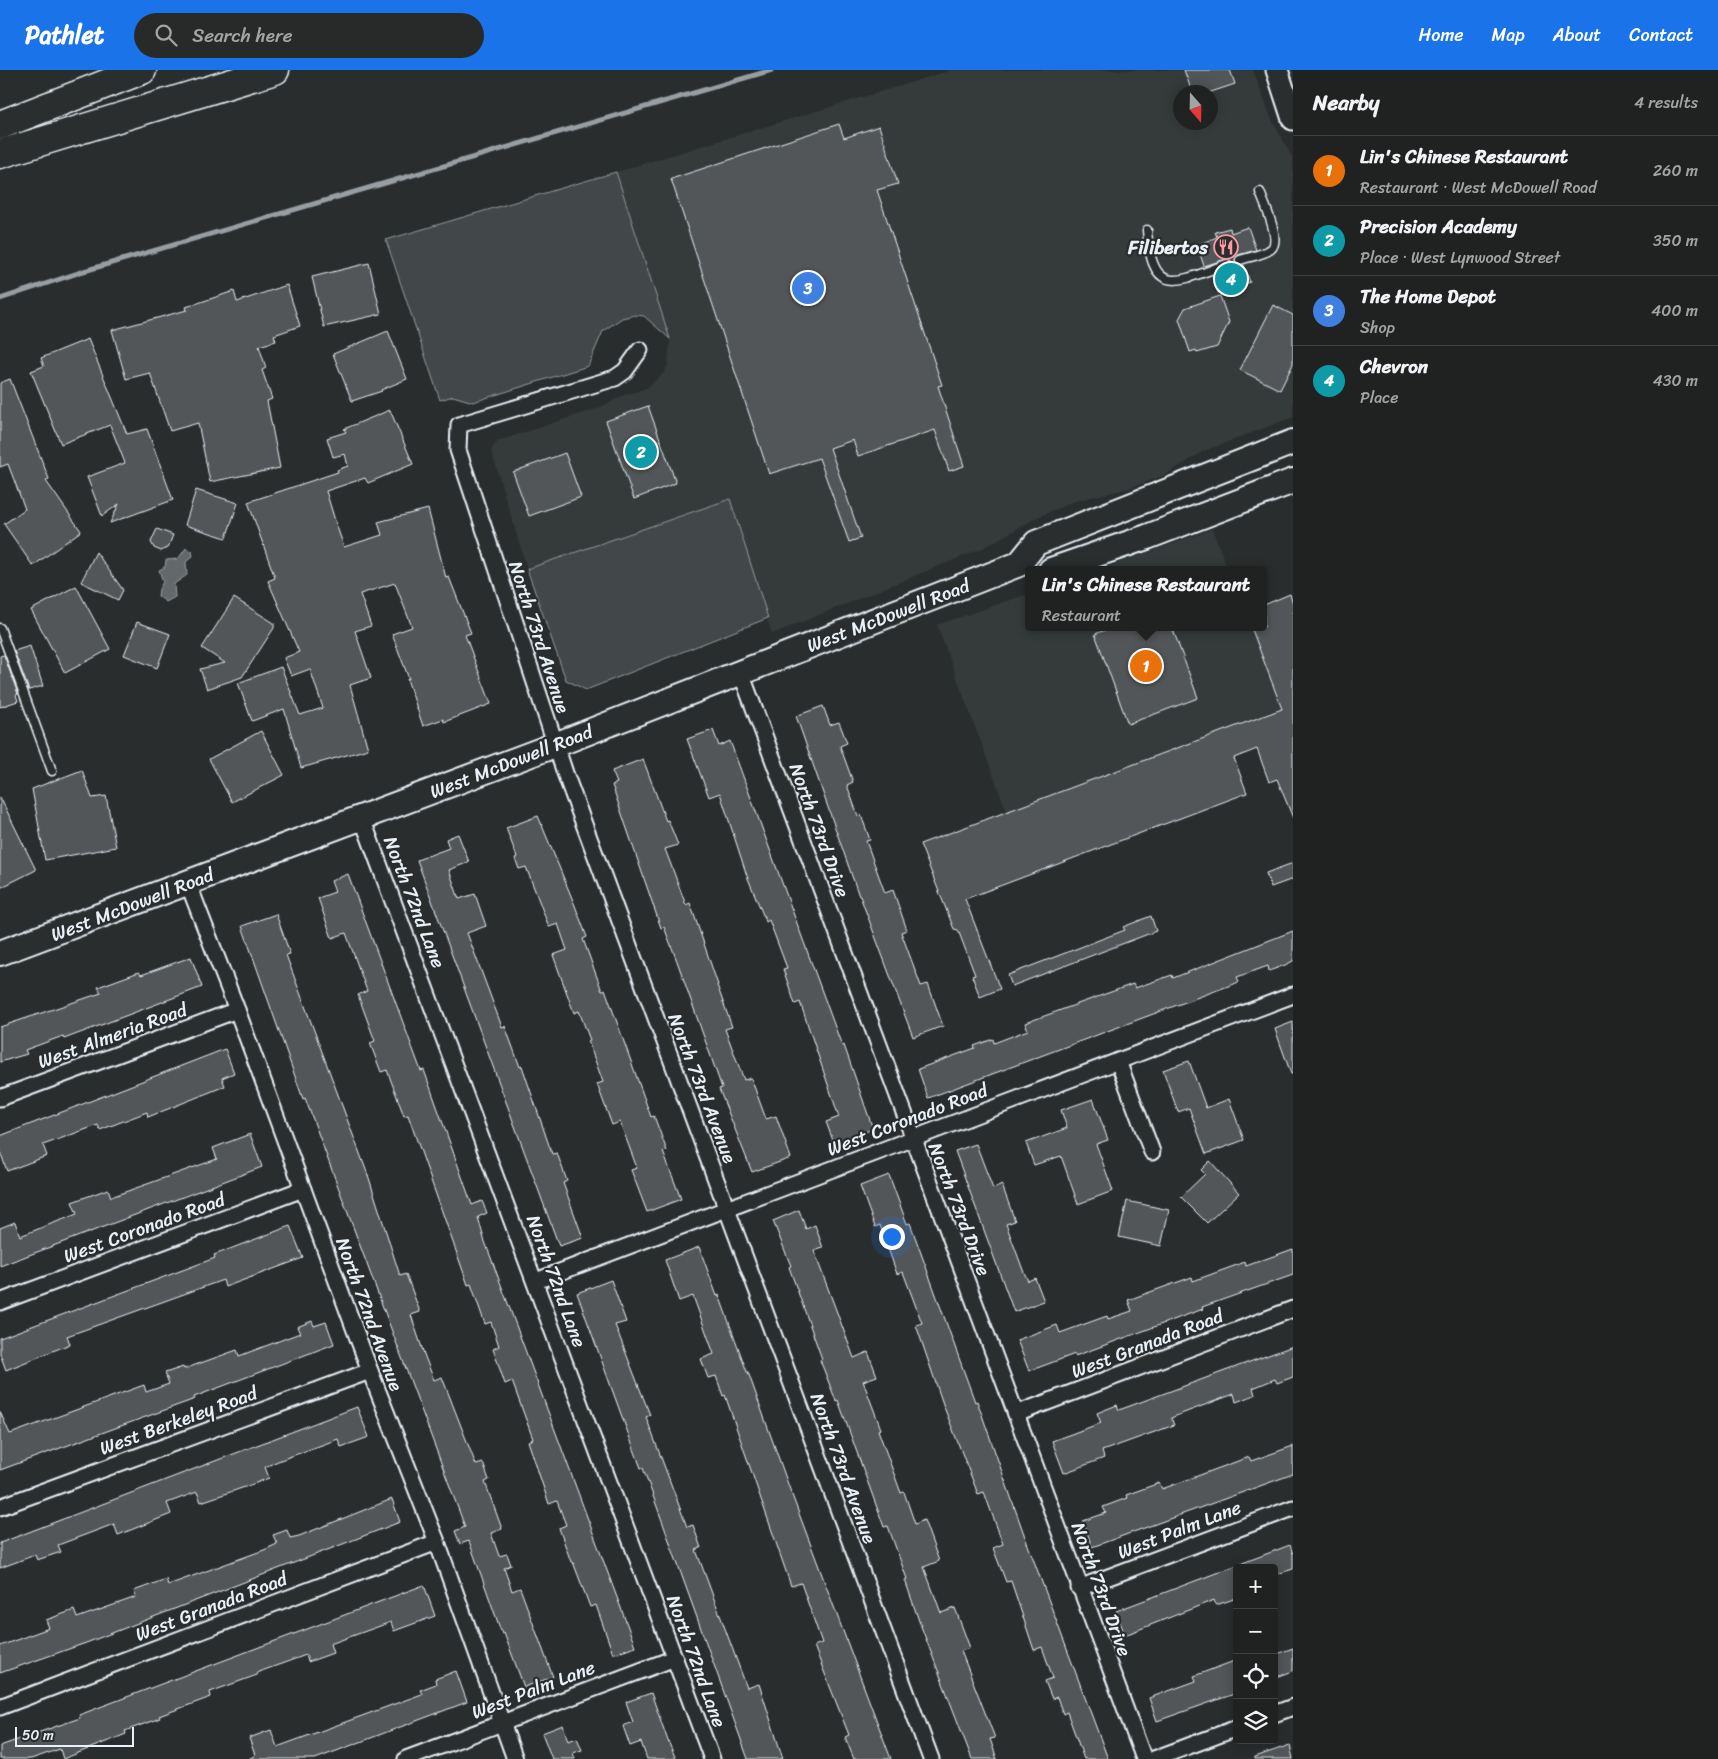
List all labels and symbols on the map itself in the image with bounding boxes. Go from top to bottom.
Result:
north arrow [1173,85,1218,130]
place label: Filibertos [1127,231,1209,264]
restaurant icon: Filibertos [1213,234,1239,260]
pin: 4 [1215,260,1247,298]
pin: 3 [792,269,824,307]
pin: 2 [625,433,657,471]
street label: North 73rd Avenue [499,557,580,718]
street label: West McDowell Road [802,568,976,662]
pin: 1 [1130,647,1162,685]
street label: West McDowell Road [425,714,599,808]
street label: North 73rd Drive [780,758,859,902]
street label: North 72nd Lane [374,831,455,973]
street label: West McDowell Road [46,857,220,951]
street label: West Almeria Road [33,992,193,1078]
street label: North 73rd Avenue [659,1008,746,1168]
street label: West Coronado Road [822,1073,994,1165]
street label: North 73rd Drive [919,1138,1000,1281]
street label: West Coronado Road [59,1182,232,1272]
street label: North 72nd Lane [517,1210,596,1352]
your location [879,1224,905,1250]
street label: North 72nd Avenue [326,1233,413,1396]
street label: West Granada Road [1066,1299,1230,1388]
street label: West Berkeley Road [95,1376,264,1464]
street label: North 73rd Avenue [801,1388,886,1548]
street label: West Palm Lane [1112,1491,1246,1568]
street label: North 73rd Drive [1062,1517,1141,1661]
street label: West Granada Road [130,1562,294,1651]
street label: North 72nd Lane [657,1590,736,1732]
street label: West Palm Lane [466,1651,600,1728]
scale bar [15,1724,134,1747]

